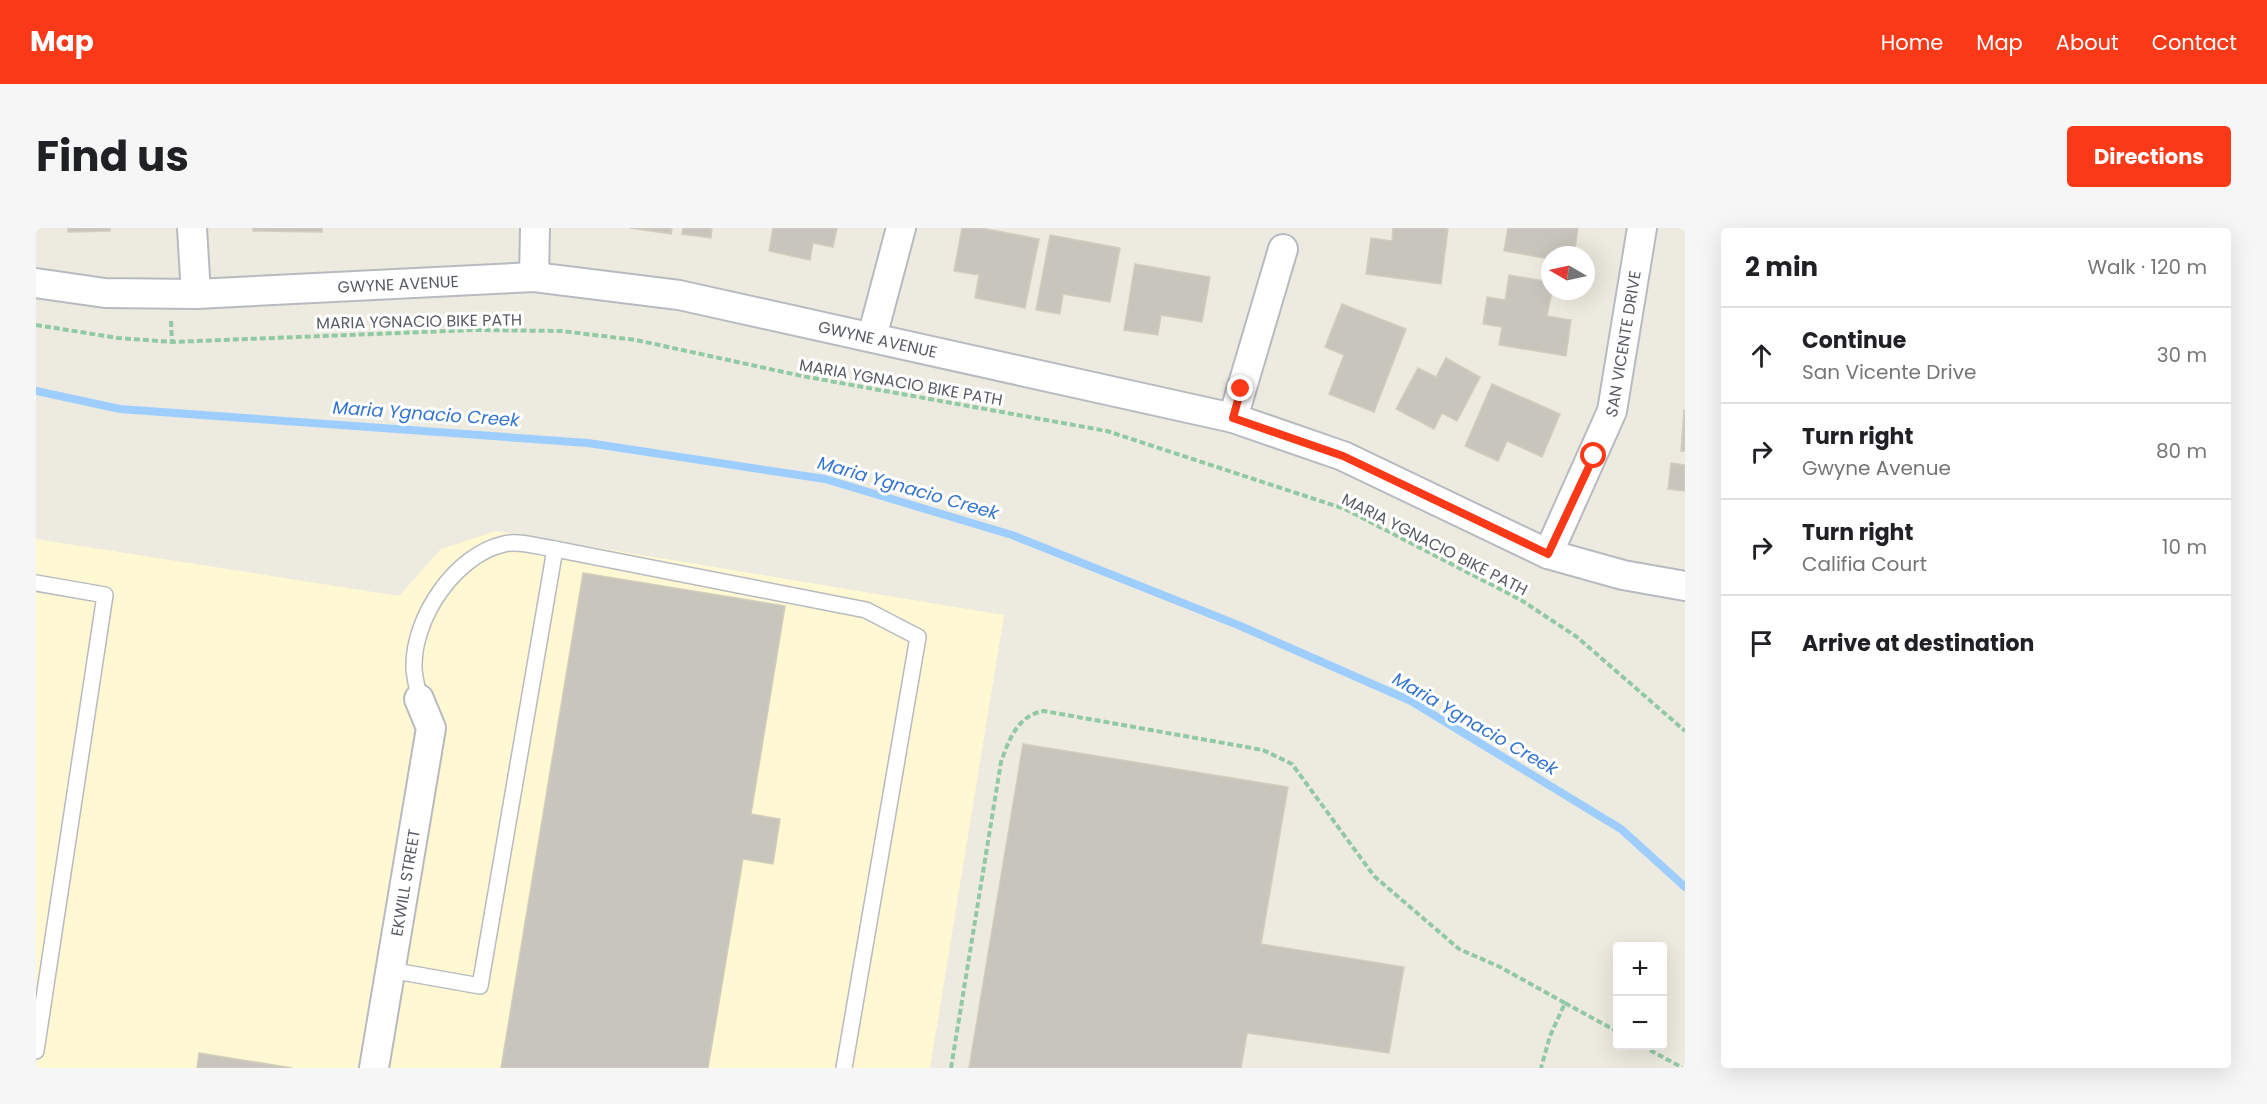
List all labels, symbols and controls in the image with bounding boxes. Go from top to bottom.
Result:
text: Map [30,22,94,61]
text: Home [1881,28,1943,57]
text: Map [1976,28,2023,57]
text: About [2056,28,2119,57]
text: Contact [2152,28,2237,57]
button: Directions [2067,126,2231,187]
text: Find us [36,127,189,186]
north arrow [1541,246,1595,300]
text: 2 min [1745,249,1818,285]
text: Walk · 120 m [2087,253,2207,281]
street label: SAN VICENTE DRIVE [1600,269,1647,421]
street label: GWYNE AVENUE [337,270,459,299]
street label: MARIA YGNACIO BIKE PATH [316,308,522,335]
street label: GWYNE AVENUE [816,315,939,364]
text: Continue [1802,325,1906,356]
icon: ahead [1745,339,1778,372]
text: 30 m [2157,341,2207,369]
street label: MARIA YGNACIO BIKE PATH [798,353,1004,412]
text: San Vicente Drive [1802,358,1976,386]
route end [1227,375,1253,401]
water label: Maria Ygnacio Creek [332,395,521,433]
text: Turn right [1802,421,1913,452]
icon: right [1745,435,1778,468]
text: 80 m [2156,437,2207,465]
route start [1580,442,1606,468]
water label: Maria Ygnacio Creek [815,450,1002,526]
text: Gwyne Avenue [1802,454,1951,482]
street label: MARIA YGNACIO BIKE PATH [1338,487,1532,601]
text: Turn right [1802,517,1913,548]
icon: right [1745,531,1778,564]
text: 10 m [2162,533,2207,561]
text: Califia Court [1802,550,1927,578]
icon: arrive [1745,627,1778,660]
text: Arrive at destination [1802,628,2034,659]
water label: Maria Ygnacio Creek [1388,666,1563,782]
street label: EKWILL STREET [385,827,426,938]
map controls [1613,942,1667,1050]
button: + [1613,942,1667,996]
button: − [1613,996,1667,1050]

